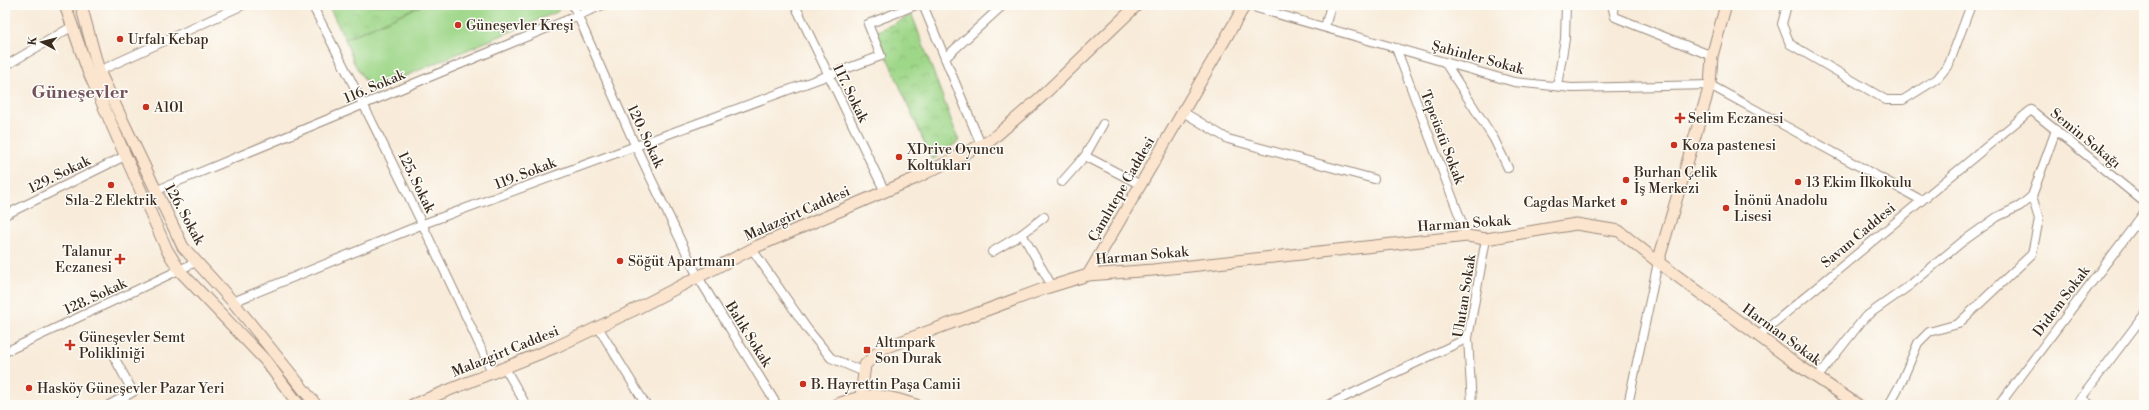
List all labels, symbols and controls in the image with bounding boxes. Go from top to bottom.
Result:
place label: Güneşevler Kreşi [466,17,574,35]
marker: Güneşevler Kreşi [453,20,463,30]
north arrow [22,22,62,62]
place label: Urfalı Kebap [128,31,209,49]
marker: Urfalı Kebap [115,34,125,44]
text: K [26,35,41,46]
street label: Şahinler Sokak [1430,37,1526,79]
street label: 117. Sokak [828,61,872,126]
street label: 116. Sokak [341,66,408,108]
district label: Güneşevler [32,81,128,104]
street label: Tepeüstü Sokak [1416,88,1468,187]
place label: A101 [153,99,184,117]
marker: A101 [141,102,151,112]
street label: 120. Sokak [623,102,668,172]
street label: Semin Sokağı [2046,105,2125,173]
place label: Selim Eczanesi [1688,110,1784,128]
marker: Selim Eczanesi [1675,113,1685,123]
street label: Çamlıtepe Caddesi [1085,134,1159,245]
place label: Koza pastenesi [1682,137,1777,155]
marker: Koza pastenesi [1669,140,1679,150]
place label: XDrive Oyuncu Koltukları [906,141,1004,175]
street label: 125. Sokak [394,149,439,217]
street label: 129. Sokak [25,152,94,198]
marker: XDrive Oyuncu Koltukları [894,152,904,162]
street label: 119. Sokak [492,154,559,194]
place label: Burhan Çelik İş Merkezi [1633,164,1718,198]
place label: 13 Ekim İlkokulu [1806,172,1912,192]
marker: Burhan Çelik İş Merkezi [1621,175,1631,185]
marker: 13 Ekim İlkokulu [1793,177,1803,187]
marker: Sıla-2 Elektrik [106,180,116,190]
street label: 126. Sokak [160,181,209,249]
street label: Malazgirt Caddesi [742,182,853,245]
place label: İnönü Anadolu Lisesi [1734,190,1828,226]
place label: Sıla-2 Elektrik [65,192,158,210]
place label: Cagdas Market [1523,194,1616,212]
marker: Cagdas Market [1619,197,1629,207]
street label: Savun Caddesi [1818,199,1900,272]
marker: İnönü Anadolu Lisesi [1721,203,1731,213]
street label: Harman Sokak [1417,212,1512,236]
place label: Talanur Eczanesi [55,243,112,277]
street label: Harman Sokak [1095,243,1190,269]
place label: Söğüt Apartmanı [628,253,736,271]
street label: Ulutan Sokak [1450,253,1481,339]
marker: Talanur Eczanesi [115,254,125,264]
marker: Söğüt Apartmanı [615,256,625,266]
street label: Didem Sokak [2029,262,2095,340]
street label: 128. Sokak [61,274,130,319]
street label: Balık Sokak [720,298,776,371]
street label: Harman Sokak [1738,300,1825,370]
street label: Malazgirt Caddesi [449,322,562,382]
place label: Güneşevler Semt Polikliniği [79,329,185,363]
place label: Altınpark Son Durak [874,334,942,368]
marker: Güneşevler Semt Polikliniği [64,339,76,351]
marker: Altınpark Son Durak [862,345,872,355]
place label: B. Hayrettin Paşa Camii [810,376,961,394]
marker: B. Hayrettin Paşa Camii [798,379,808,389]
place label: Hasköy Güneşevler Pazar Yeri [37,380,225,398]
marker: Hasköy Güneşevler Pazar Yeri [24,383,34,393]

